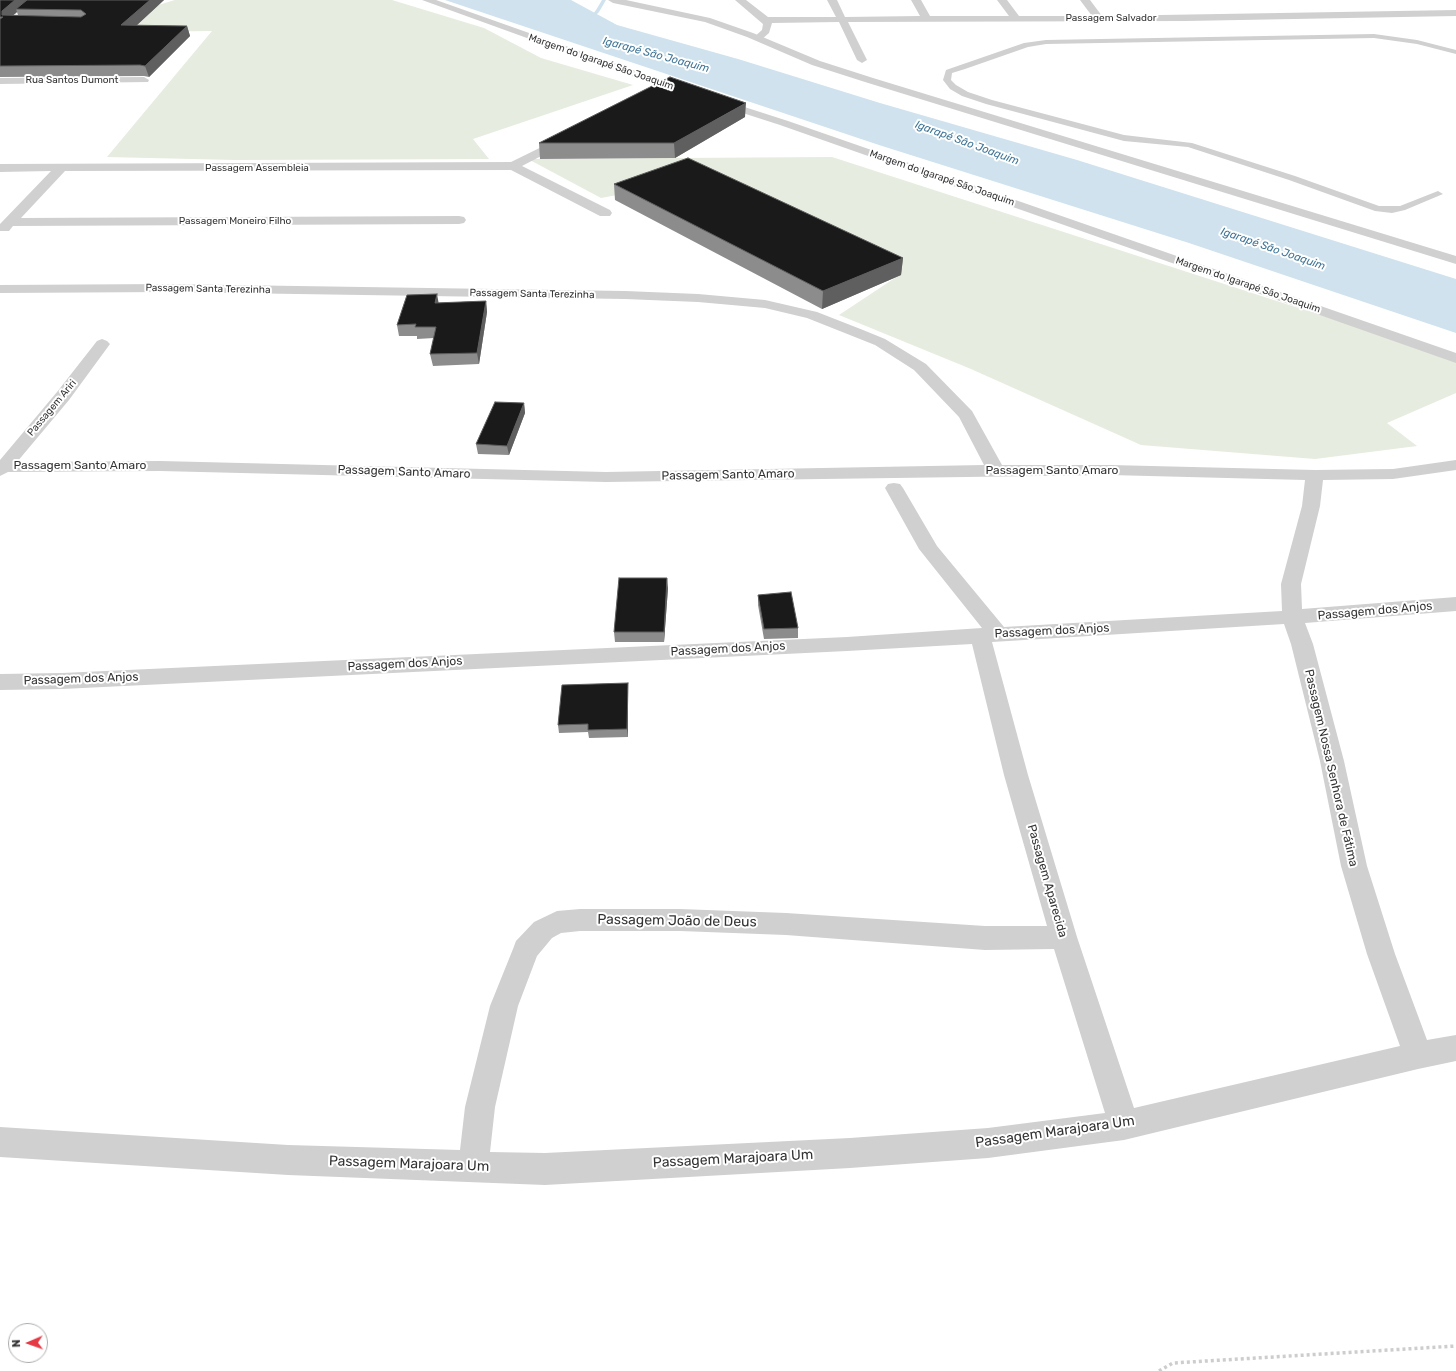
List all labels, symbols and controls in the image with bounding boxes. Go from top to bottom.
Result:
street label: Passagem Salvador [1066,12,1156,24]
street label: Margem do Igarapé São Joaquim [527,32,675,92]
water label: Igarapé São Joaquim [601,34,711,76]
street label: Rua Santos Dumont [26,74,118,86]
water label: Igarapé São Joaquim [913,118,1021,168]
street label: Margem do Igarapé São Joaquim [868,148,1016,208]
street label: Passagem Assembleia [205,162,309,174]
street label: Passagem Moneiro Filho [179,215,291,227]
water label: Igarapé São Joaquim [1219,225,1327,273]
street label: Margem do Igarapé São Joaquim [1174,255,1322,315]
street label: Passagem Santa Terezinha [145,282,271,296]
street label: Passagem Santa Terezinha [469,287,595,301]
street label: Passagem Ariri [25,377,79,439]
street label: Passagem Santo Amaro [13,459,147,473]
street label: Passagem Santo Amaro [337,462,471,482]
street label: Passagem Santo Amaro [985,464,1119,478]
street label: Passagem Santo Amaro [661,467,795,483]
street label: Passagem dos Anjos [1317,599,1433,623]
street label: Passagem dos Anjos [994,621,1110,641]
street label: Passagem dos Anjos [670,639,786,659]
street label: Passagem dos Anjos [347,654,463,674]
street label: Passagem Nossa Senhora de Fátima [1301,668,1361,868]
street label: Passagem dos Anjos [23,670,139,688]
street label: Passagem Aparecida [1024,823,1070,939]
street label: Passagem João de Deus [597,911,757,931]
street label: Passagem Marajoara Um [974,1113,1136,1151]
street label: Passagem Marajoara Um [652,1146,814,1172]
street label: Passagem Marajoara Um [328,1153,490,1175]
north arrow [8,1323,48,1363]
text: N [10,1339,23,1348]

